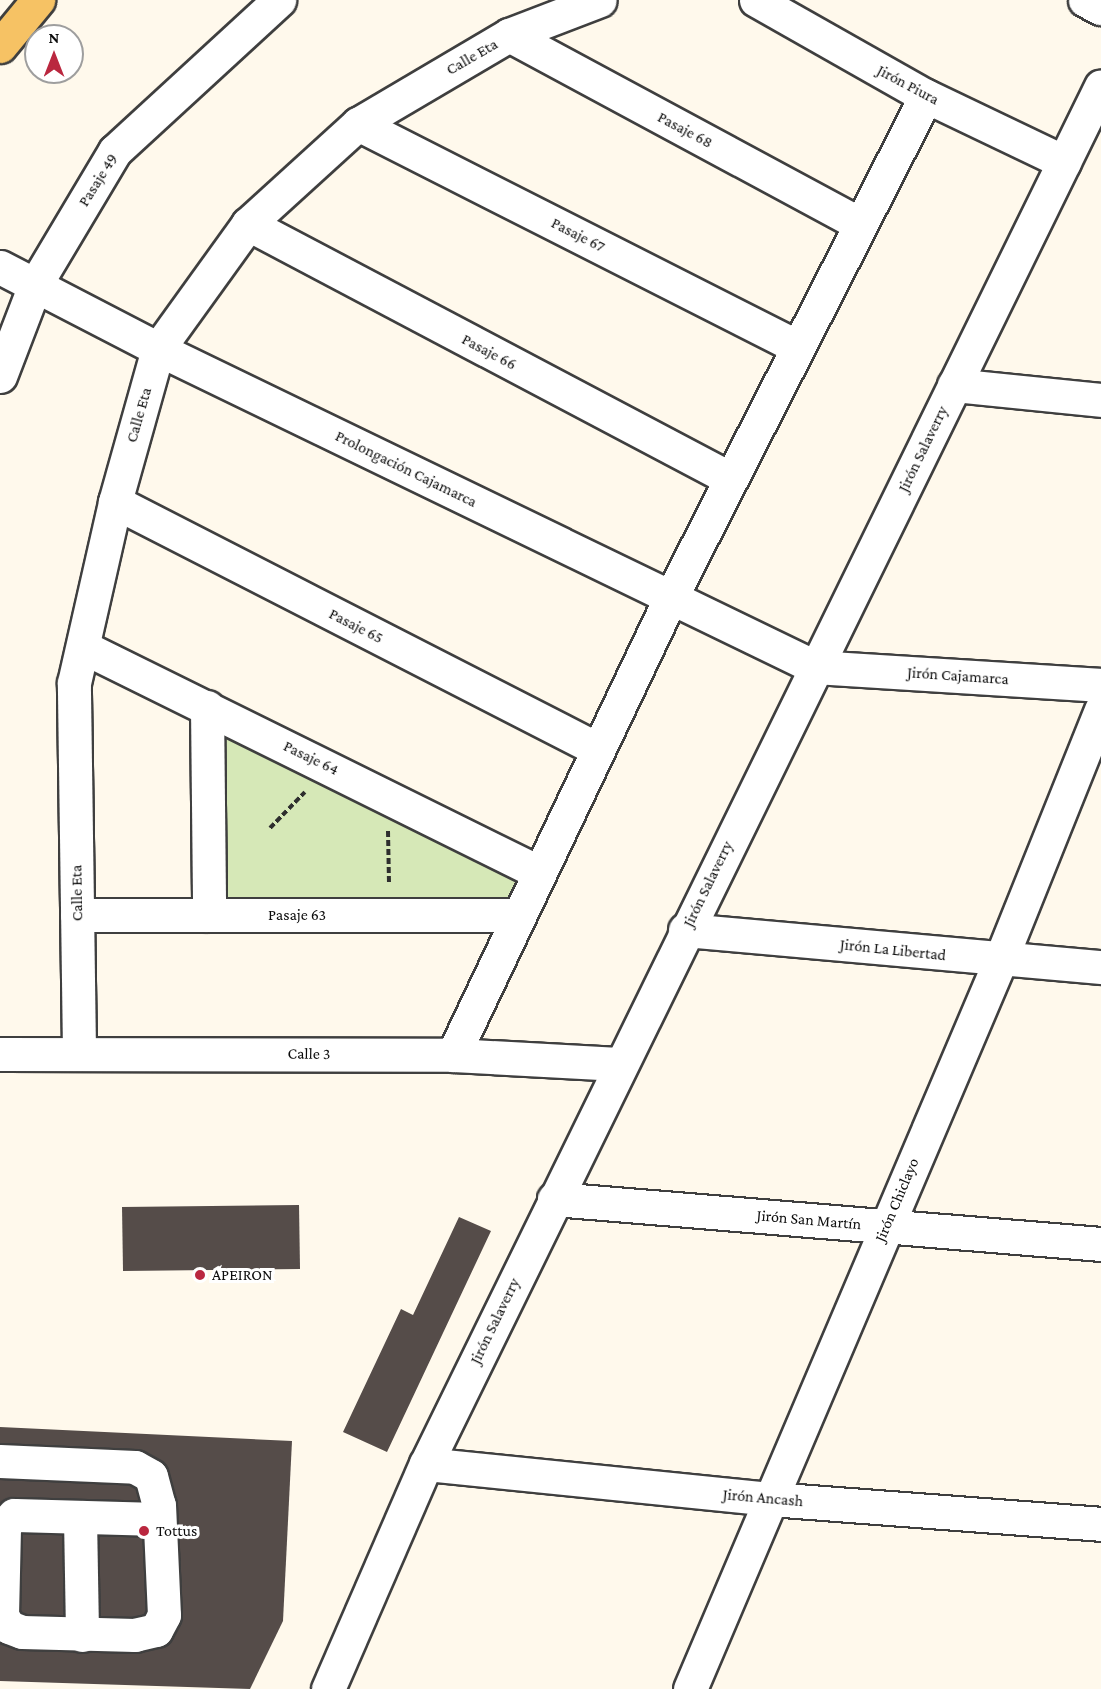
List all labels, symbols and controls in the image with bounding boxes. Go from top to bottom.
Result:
north arrow [24,24,84,84]
text: N [49,29,59,46]
street label: Calle Eta [443,35,501,79]
street label: Jirón Piura [874,61,942,109]
street label: Pasaje 68 [654,108,716,152]
street label: Pasaje 49 [74,150,122,210]
street label: Pasaje 67 [548,213,608,257]
street label: Pasaje 66 [458,330,520,374]
street label: Calle Eta [122,385,156,445]
street label: Jirón Salaverry [894,403,952,495]
street label: Prolongación Cajamarca [332,426,480,512]
street label: Pasaje 65 [326,604,386,648]
street label: Jirón Cajamarca [907,663,1009,689]
street label: Pasaje 64 [280,736,342,780]
street label: Jirón Salaverry [679,838,737,930]
street label: Calle Eta [67,865,87,921]
street label: Pasaje 63 [268,905,326,925]
street label: Jirón La Libertad [839,935,947,965]
street label: Calle 3 [287,1044,331,1064]
street label: Jirón Chiclayo [871,1155,923,1245]
street label: Jirón San Martín [756,1206,862,1234]
place label: APEIRON [212,1265,273,1285]
marker: APEIRON [193,1268,207,1282]
street label: Jirón Salaverry [466,1275,524,1367]
street label: Jirón Ancash [722,1485,804,1511]
place label: Tottus [156,1521,197,1541]
marker: Tottus [137,1524,151,1538]

